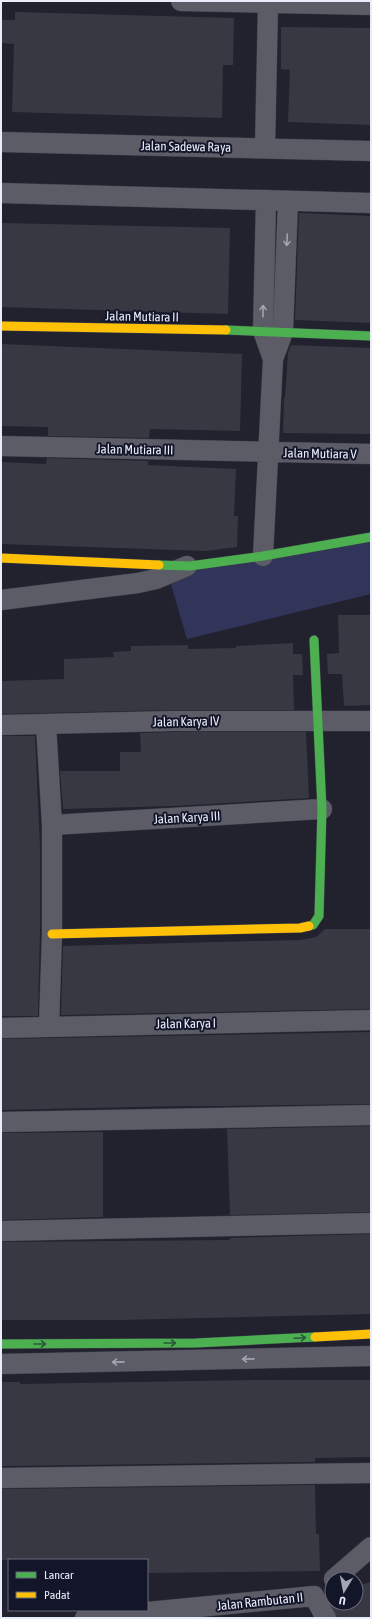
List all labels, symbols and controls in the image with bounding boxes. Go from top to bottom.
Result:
street label: Jalan Sadewa Raya [141,138,231,155]
one-way arrow [283,233,290,246]
one-way arrow [259,305,267,318]
street label: Jalan Mutiara II [105,308,179,325]
street label: Jalan Mutiara III [96,441,174,458]
street label: Jalan Mutiara V [283,445,357,462]
street label: Jalan Karya IV [153,713,220,730]
street label: Jalan Karya III [153,808,221,827]
street label: Jalan Karya I [156,1015,216,1032]
one-way arrow [293,1334,306,1341]
one-way arrow [163,1339,176,1347]
one-way arrow [33,1340,46,1348]
one-way arrow [242,1355,255,1363]
one-way arrow [112,1358,125,1366]
legend [8,1559,148,1611]
text: Lancar [44,1568,74,1582]
north arrow [324,1571,364,1611]
text: Padat [44,1588,70,1602]
street label: Jalan Rambutan II [216,1590,304,1613]
text: U [338,1594,347,1607]

